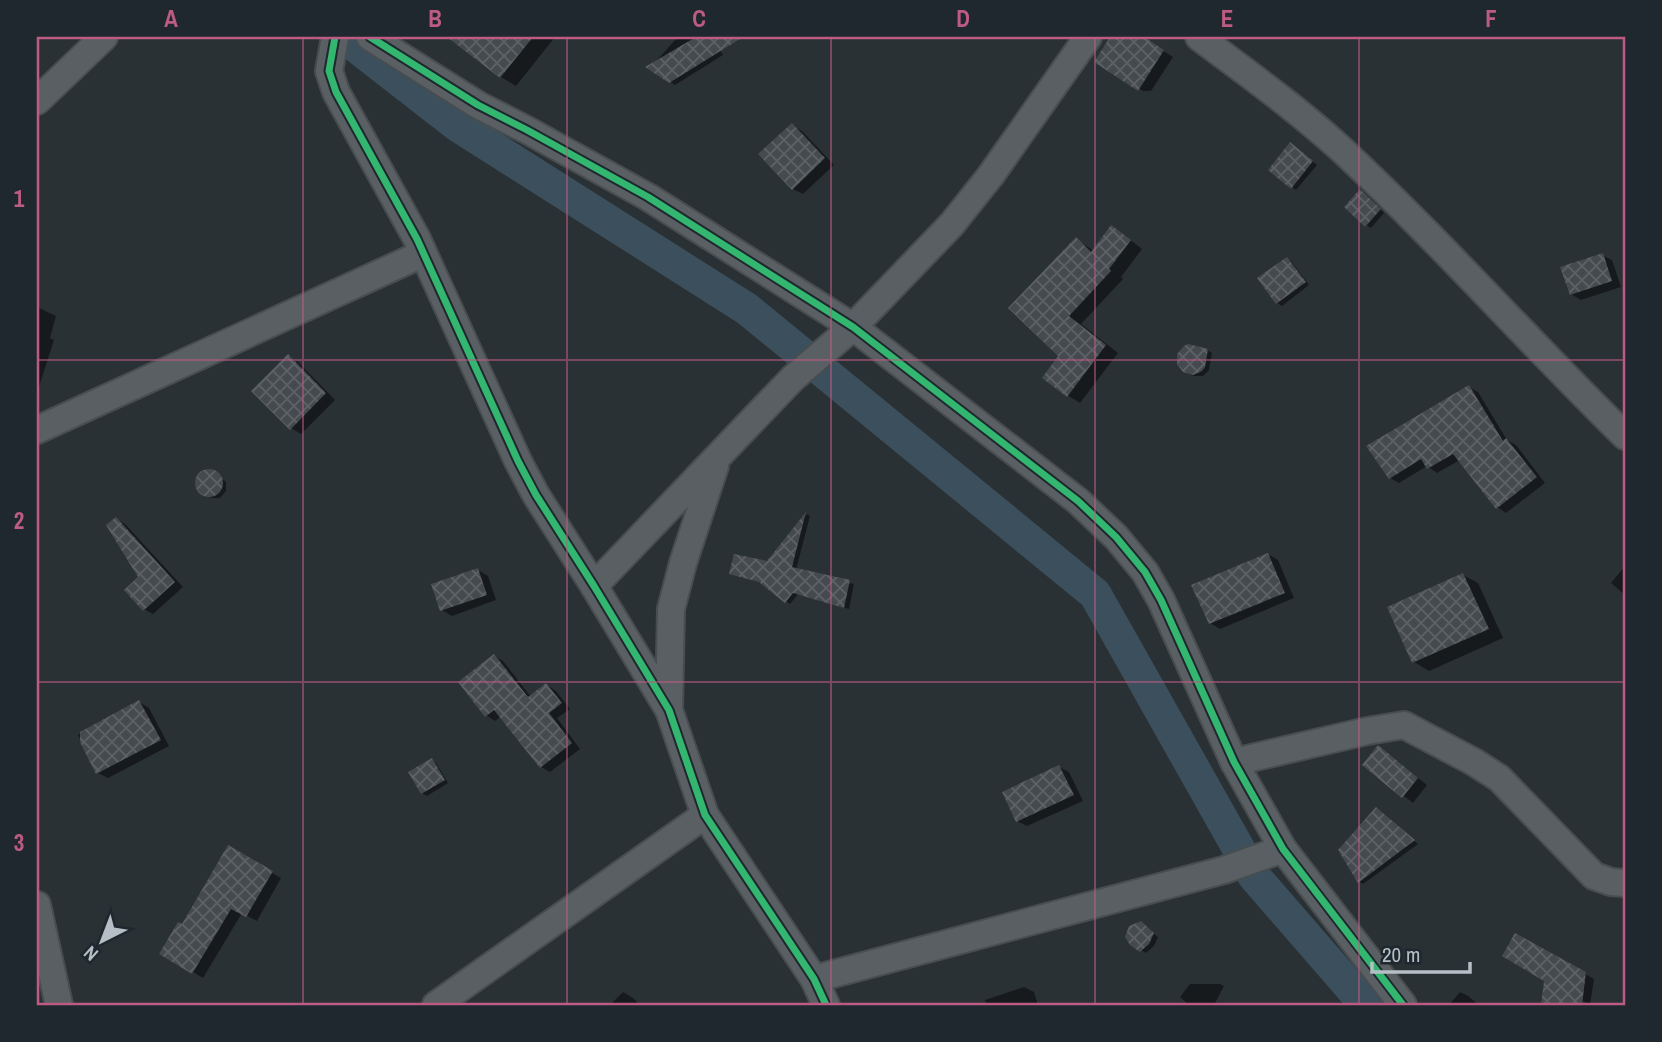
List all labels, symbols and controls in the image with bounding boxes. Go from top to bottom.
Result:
text: A [164,3,178,34]
text: B [428,3,442,34]
text: C [692,3,706,34]
text: D [956,3,970,34]
text: E [1221,3,1233,34]
text: F [1485,3,1497,34]
text: 1 [14,183,25,214]
text: 2 [14,505,24,536]
text: 3 [14,827,24,858]
north arrow [66,906,136,976]
scale bar [1372,930,1470,974]
text: N [78,940,104,967]
text: 20 m [1382,940,1420,969]

